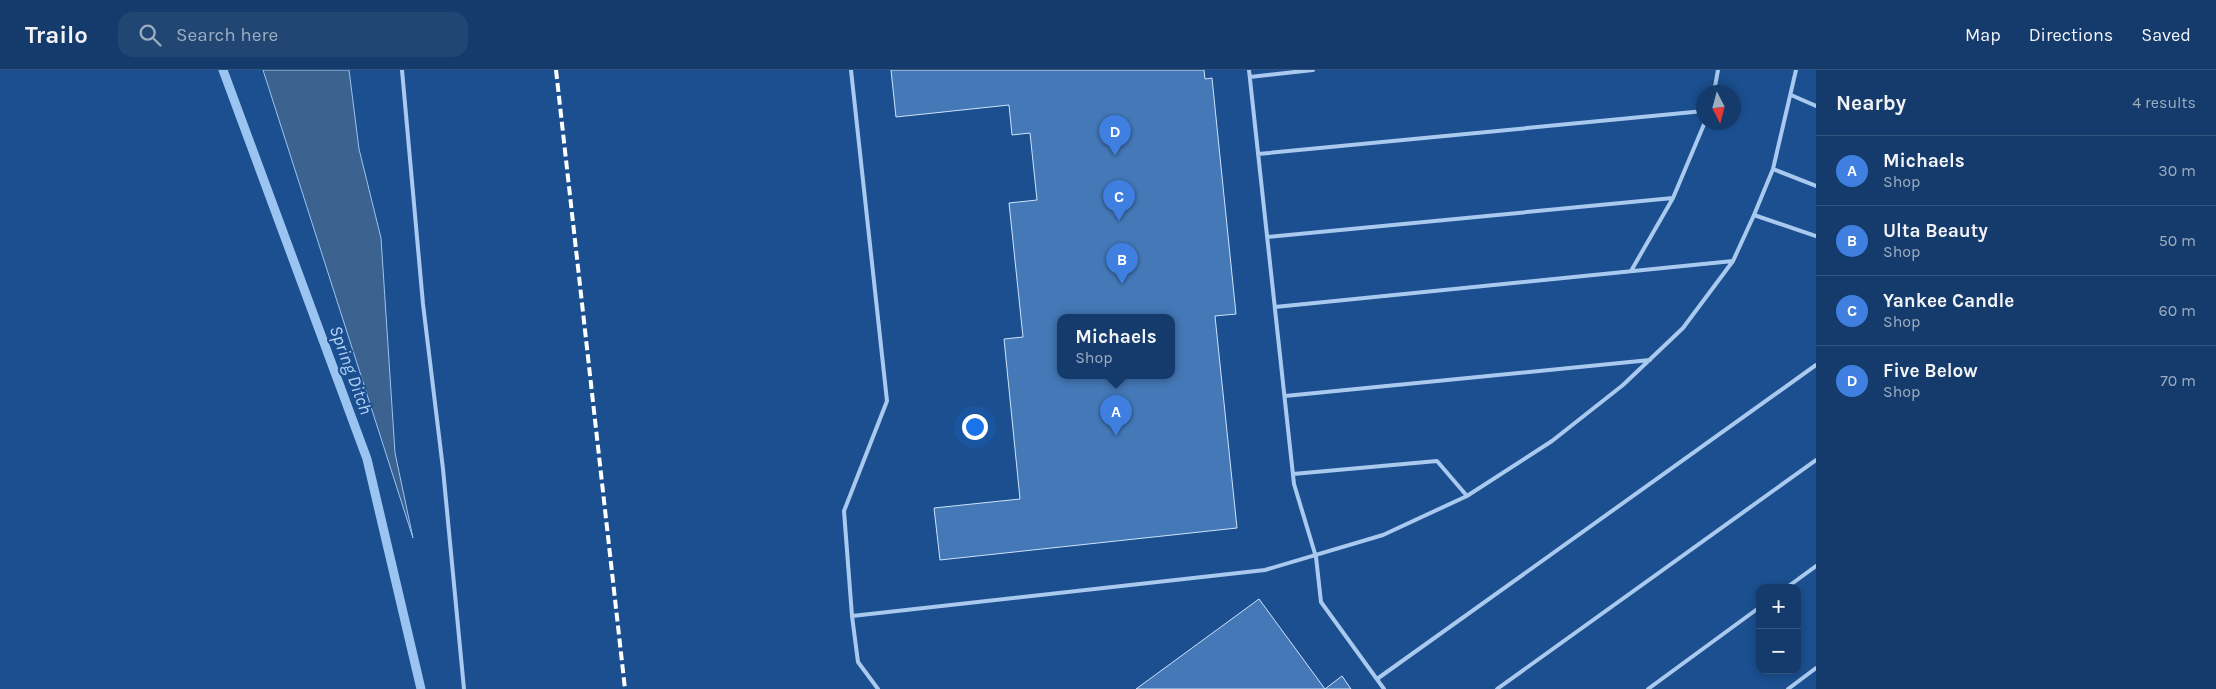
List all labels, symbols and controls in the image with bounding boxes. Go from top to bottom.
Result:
search box [118,12,468,57]
text: Trailo [25,21,88,49]
icon: search [136,21,164,49]
text: Search here [176,24,278,46]
text: Map [1965,24,2001,46]
text: Directions [2029,24,2113,46]
text: Saved [2141,24,2191,46]
north arrow [1696,85,1741,130]
text: Nearby [1836,91,1906,115]
text: 4 results [2132,93,2196,112]
pin: D [1099,115,1131,156]
text: Michaels [1883,150,1965,172]
text: A [1847,161,1857,180]
text: 30 m [2158,161,2196,180]
text: Shop [1883,172,1920,191]
pin: C [1103,180,1135,221]
text: Ulta Beauty [1883,220,1988,242]
text: B [1847,231,1857,250]
text: 50 m [2159,231,2196,250]
text: Shop [1883,242,1920,261]
pin: B [1106,243,1138,284]
text: Yankee Candle [1883,290,2014,312]
text: C [1847,301,1857,320]
text: 60 m [2159,301,2196,320]
text: Shop [1883,312,1920,331]
popup [1057,314,1175,379]
water label: Spring Ditch [325,323,377,417]
text: Michaels [1075,326,1157,348]
text: Shop [1075,348,1113,367]
text: Five Below [1883,360,1978,382]
text: D [1847,371,1857,390]
text: 70 m [2160,371,2196,390]
text: Shop [1883,382,1920,401]
pin: A [1100,395,1132,436]
your location [962,414,988,440]
map controls [1756,584,1801,674]
button: + [1756,584,1801,629]
button: − [1756,629,1801,674]

